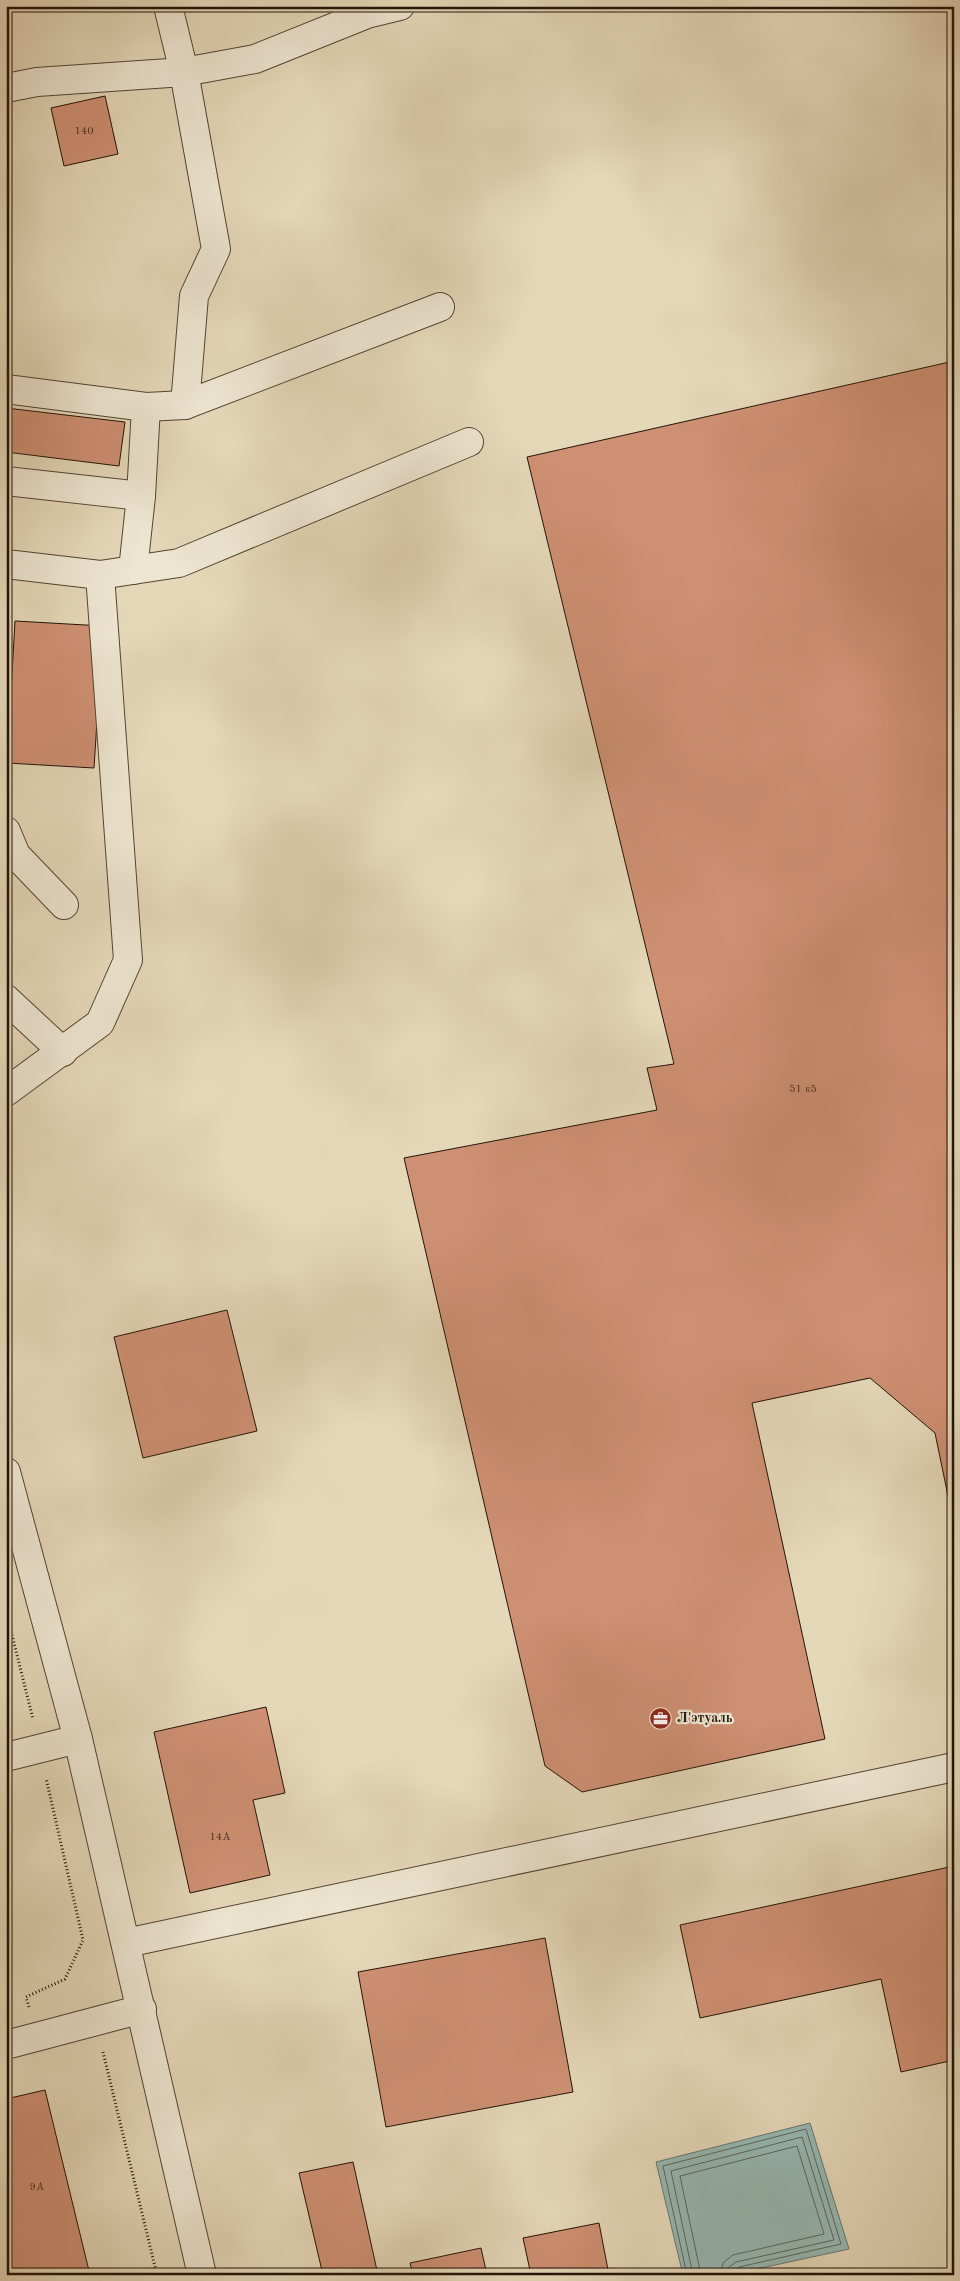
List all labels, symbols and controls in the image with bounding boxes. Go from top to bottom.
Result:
house number: 140 [74,126,94,137]
house number: 51 к5 [789,1084,817,1095]
office icon: Л'этуаль [649,1706,673,1730]
place label: Л'этуаль [677,1711,733,1725]
house number: 14А [209,1832,231,1843]
house number: 9А [30,2182,45,2193]

